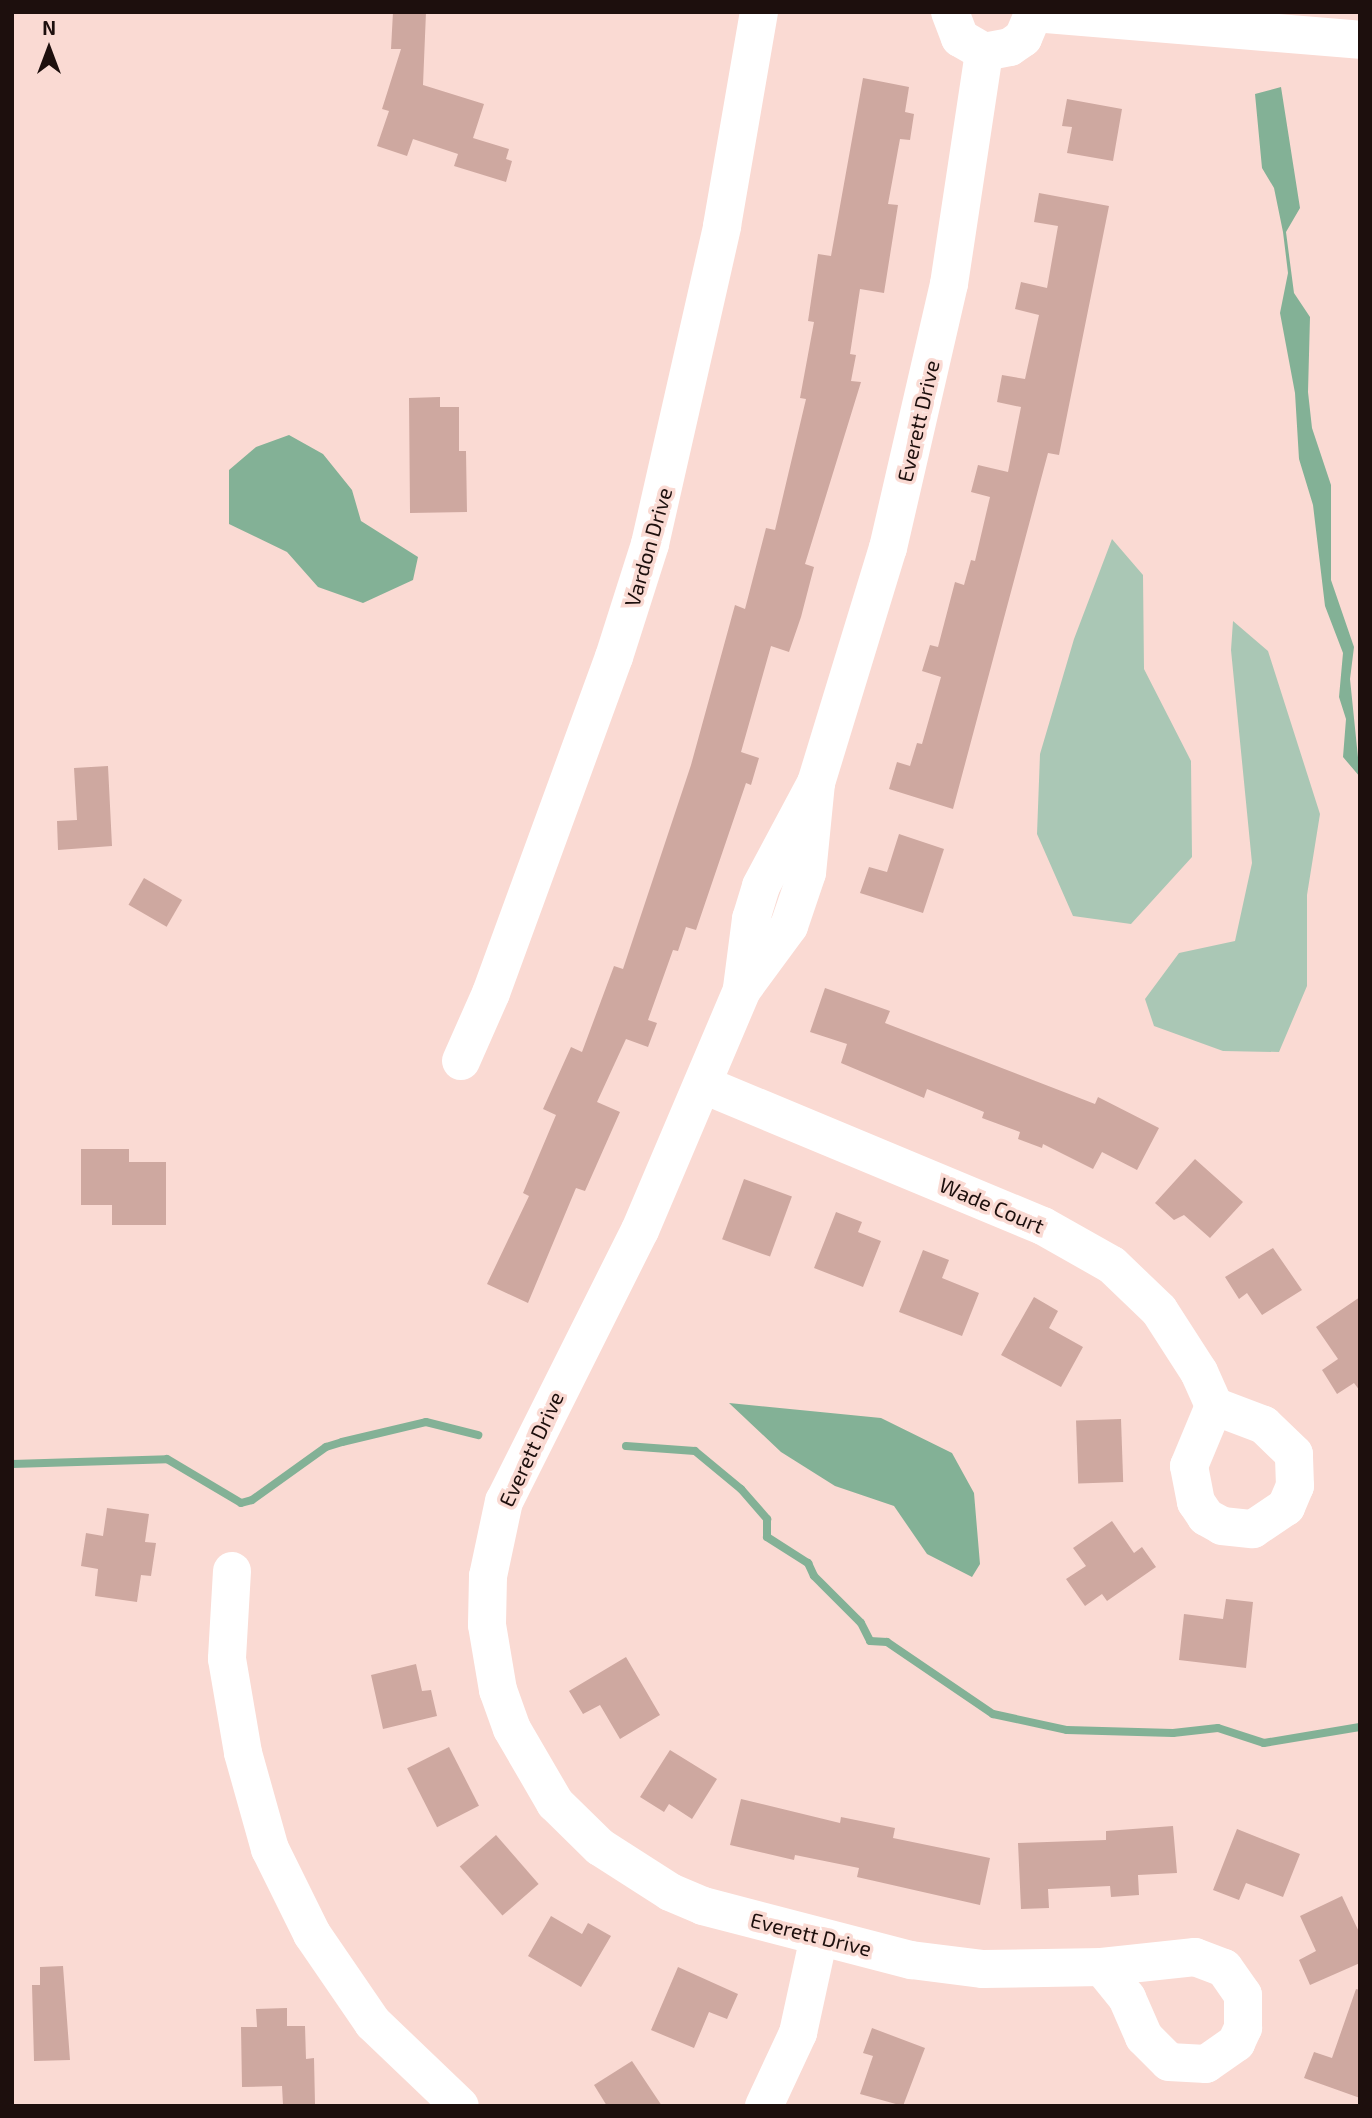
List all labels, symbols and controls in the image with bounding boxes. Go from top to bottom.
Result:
north arrow [14,14,84,84]
text: N [42,16,56,39]
street label: Everett Drive [892,358,944,484]
street label: Vardon Drive [619,485,677,609]
street label: Wade Court [936,1172,1048,1238]
street label: Everett Drive [493,1387,569,1511]
street label: Everett Drive [748,1907,874,1961]

